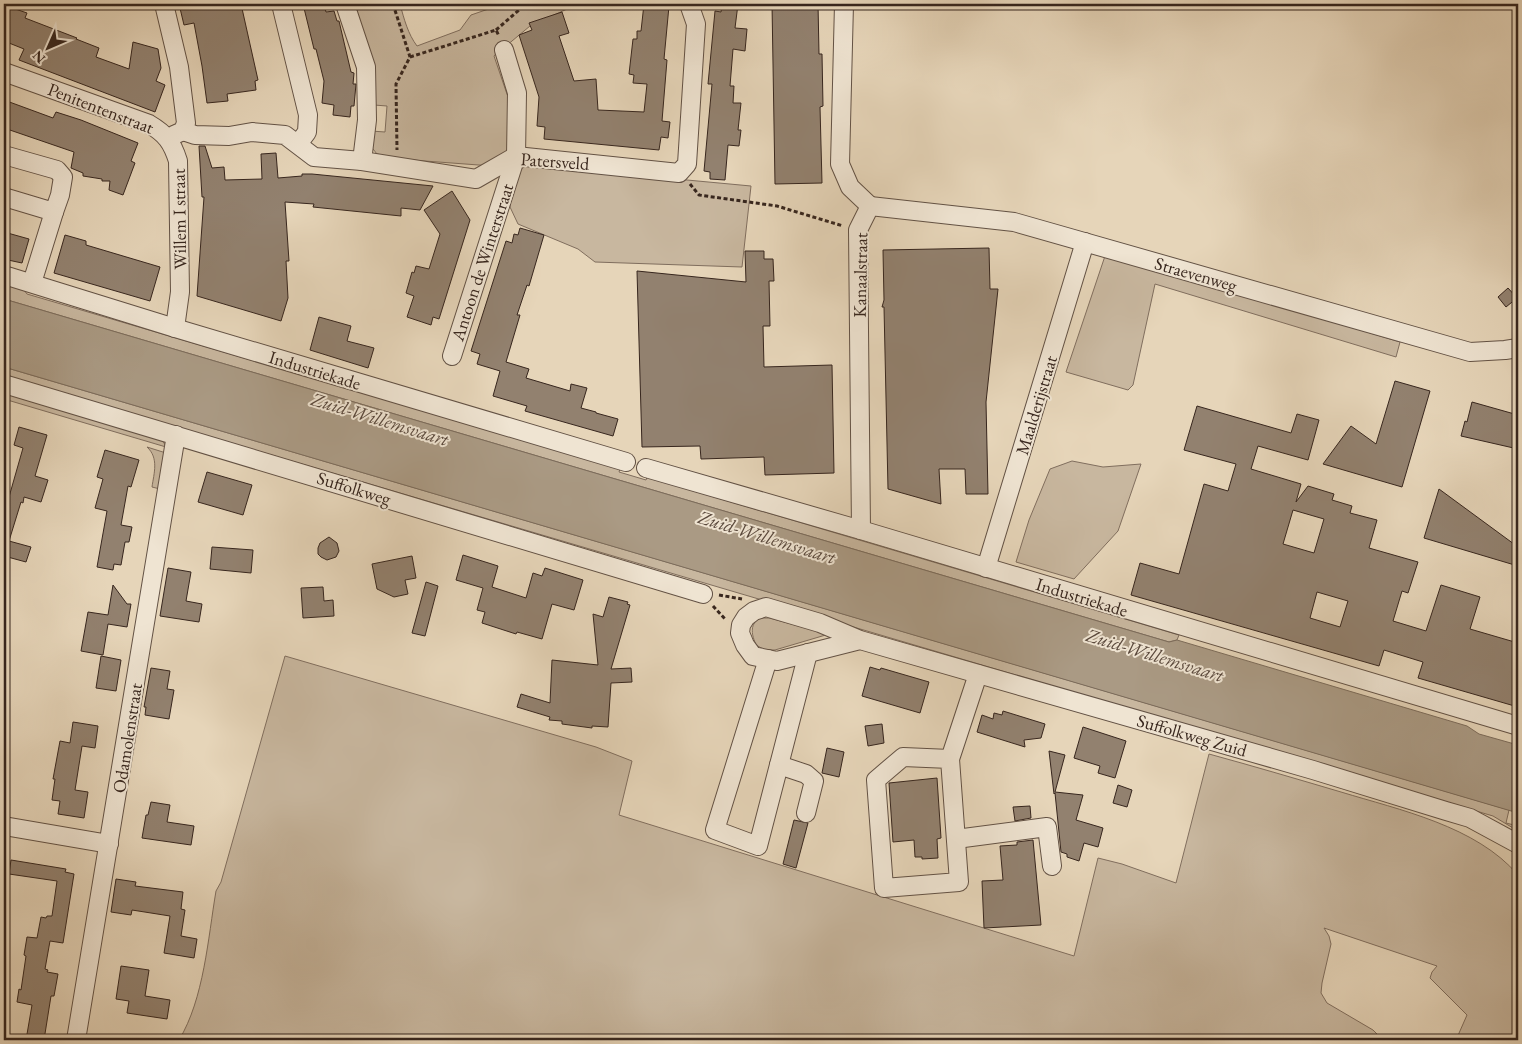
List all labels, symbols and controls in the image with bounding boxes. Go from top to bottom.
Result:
north arrow [22,22,72,72]
text: N [28,46,49,68]
street label: Penitentenstraat [45,77,158,139]
street label: Patersveld [520,147,591,175]
street label: Willem I straat [167,168,191,270]
street label: Antoon de Winterstraat [445,180,518,345]
street label: Kanaalstraat [848,232,872,318]
street label: Straevenweg [1152,251,1240,297]
street label: Industriekade [266,345,364,395]
street label: Maalderijstraat [1010,352,1062,457]
water label: Zuid-Willemsvaart [307,386,453,452]
street label: Suffolkweg [314,466,394,510]
water label: Zuid-Willemsvaart [694,504,840,570]
street label: Industriekade [1033,572,1131,622]
water label: Zuid-Willemsvaart [1082,622,1228,688]
street label: Odamolenstraat [107,681,147,795]
street label: Suffolkweg Zuid [1134,708,1250,762]

